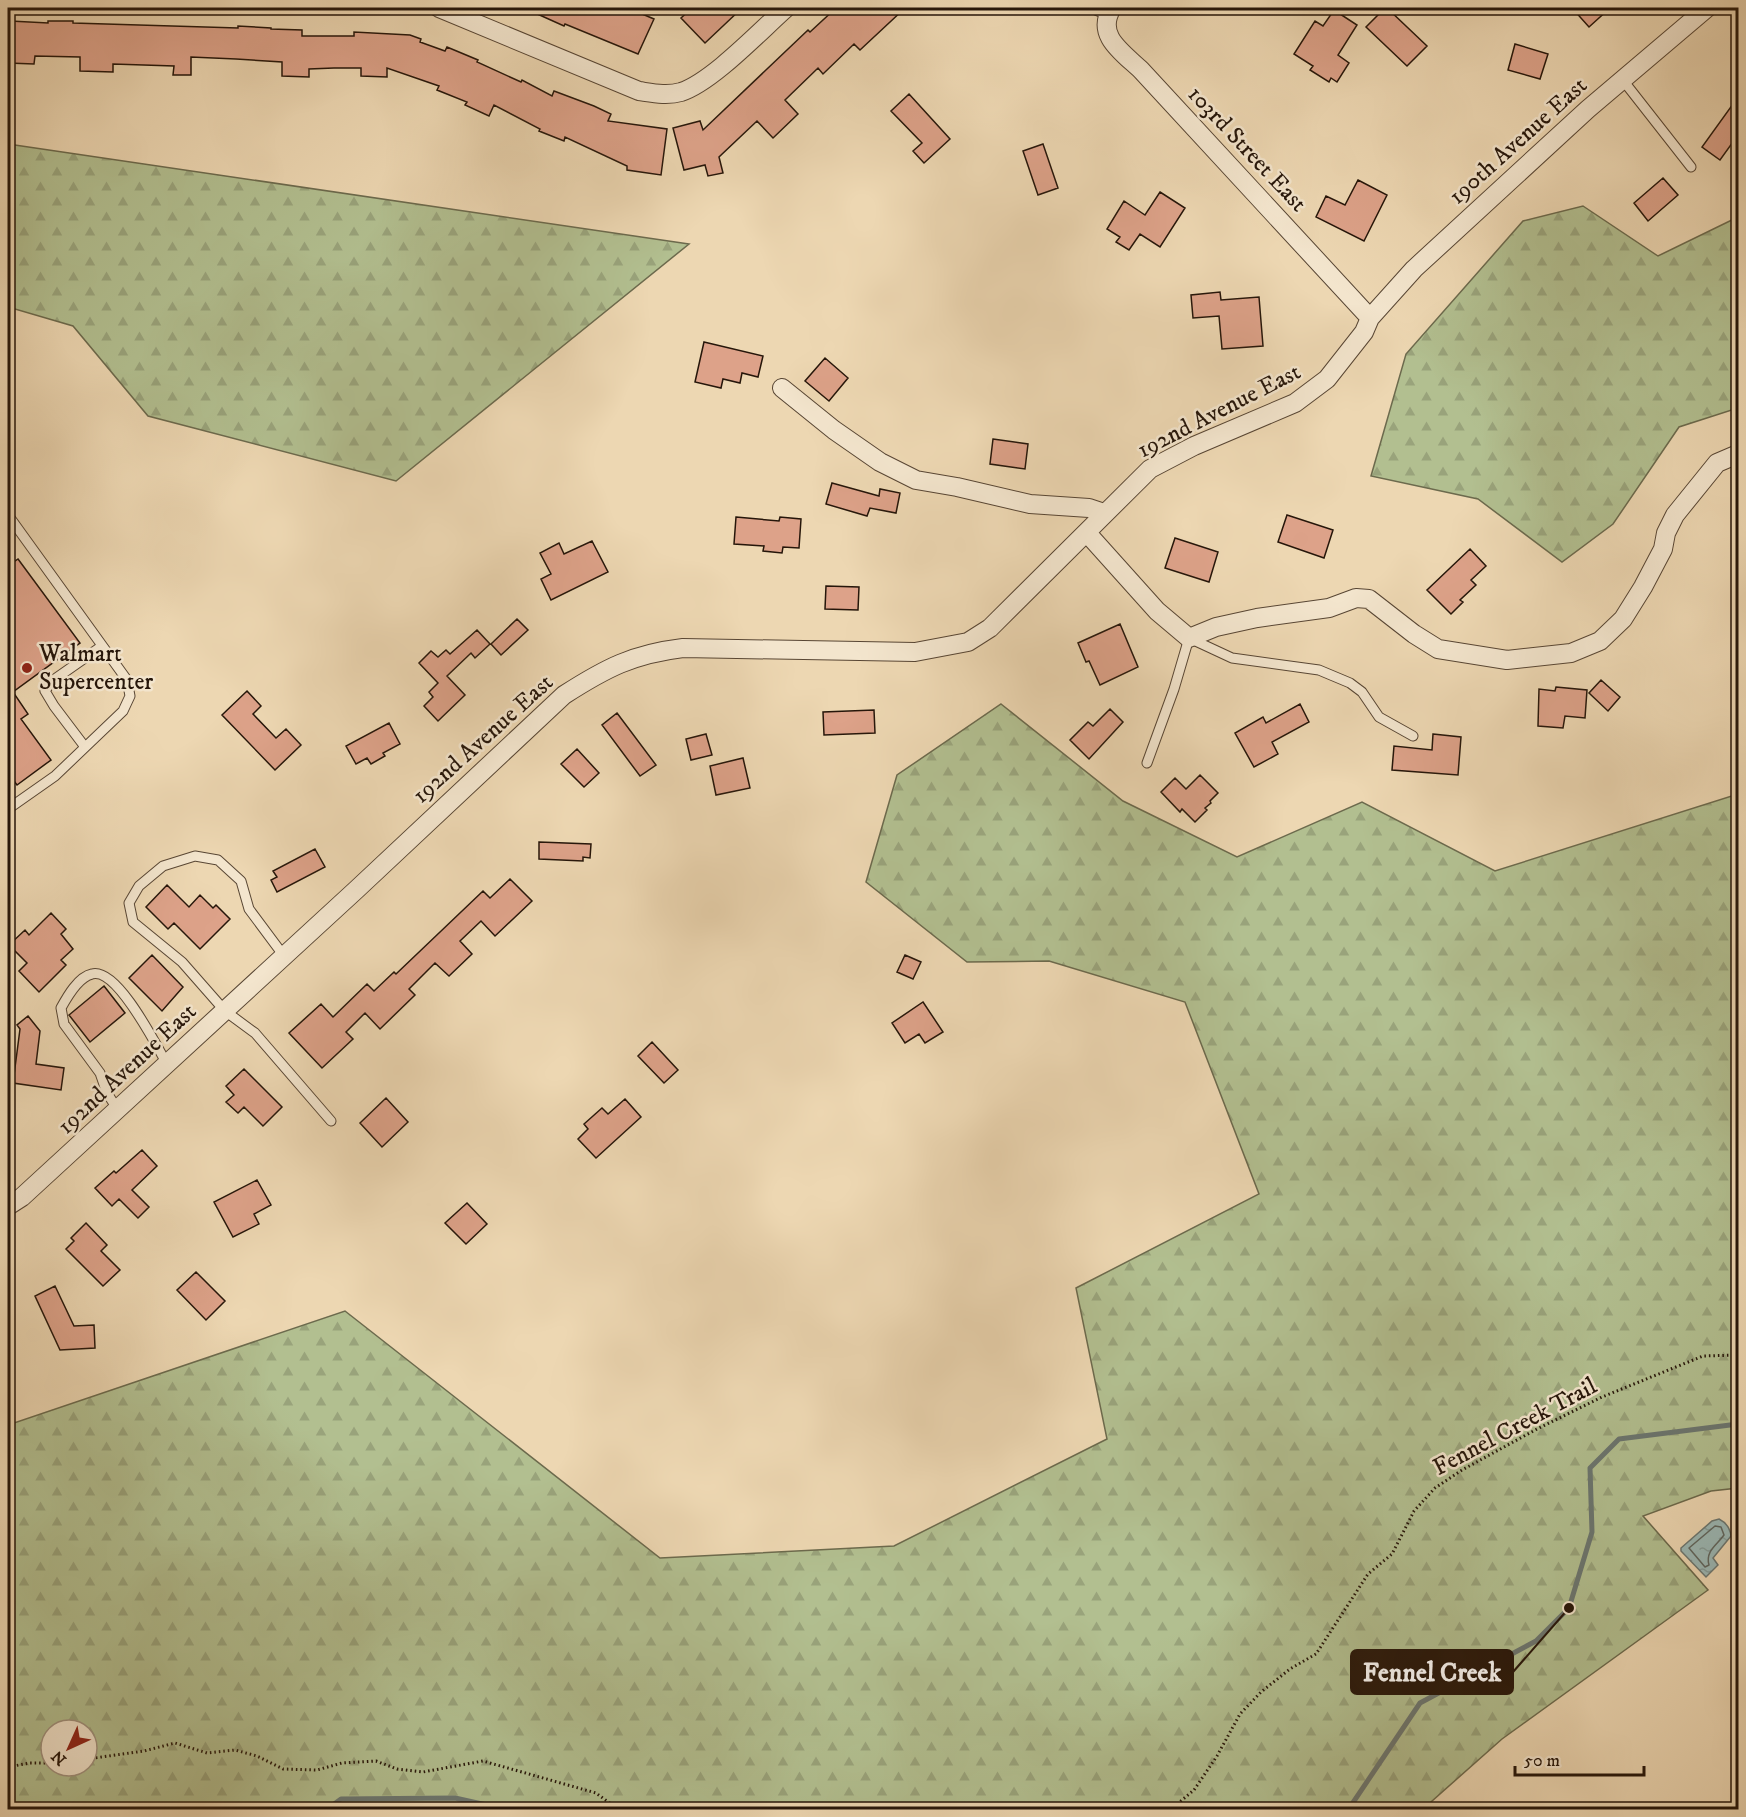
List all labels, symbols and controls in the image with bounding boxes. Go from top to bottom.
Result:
street label: 190th Avenue East [1442,71,1594,211]
street label: 103rd Street East [1181,80,1313,218]
street label: 192nd Avenue East [1132,357,1306,465]
place label: Walmart Supercenter [38,639,153,697]
marker: Walmart Supercenter [20,661,34,675]
street label: 192nd Avenue East [406,668,560,810]
street label: 192nd Avenue East [51,997,203,1141]
street label: Fennel Creek Trail [1428,1371,1603,1483]
callout: Fennel Creek [1351,1650,1513,1694]
text: Fennel Creek [1363,1657,1502,1690]
north arrow [39,1718,99,1778]
scale bar [1515,1739,1644,1777]
text: N [47,1746,71,1770]
text: 50 m [1524,1750,1560,1772]

